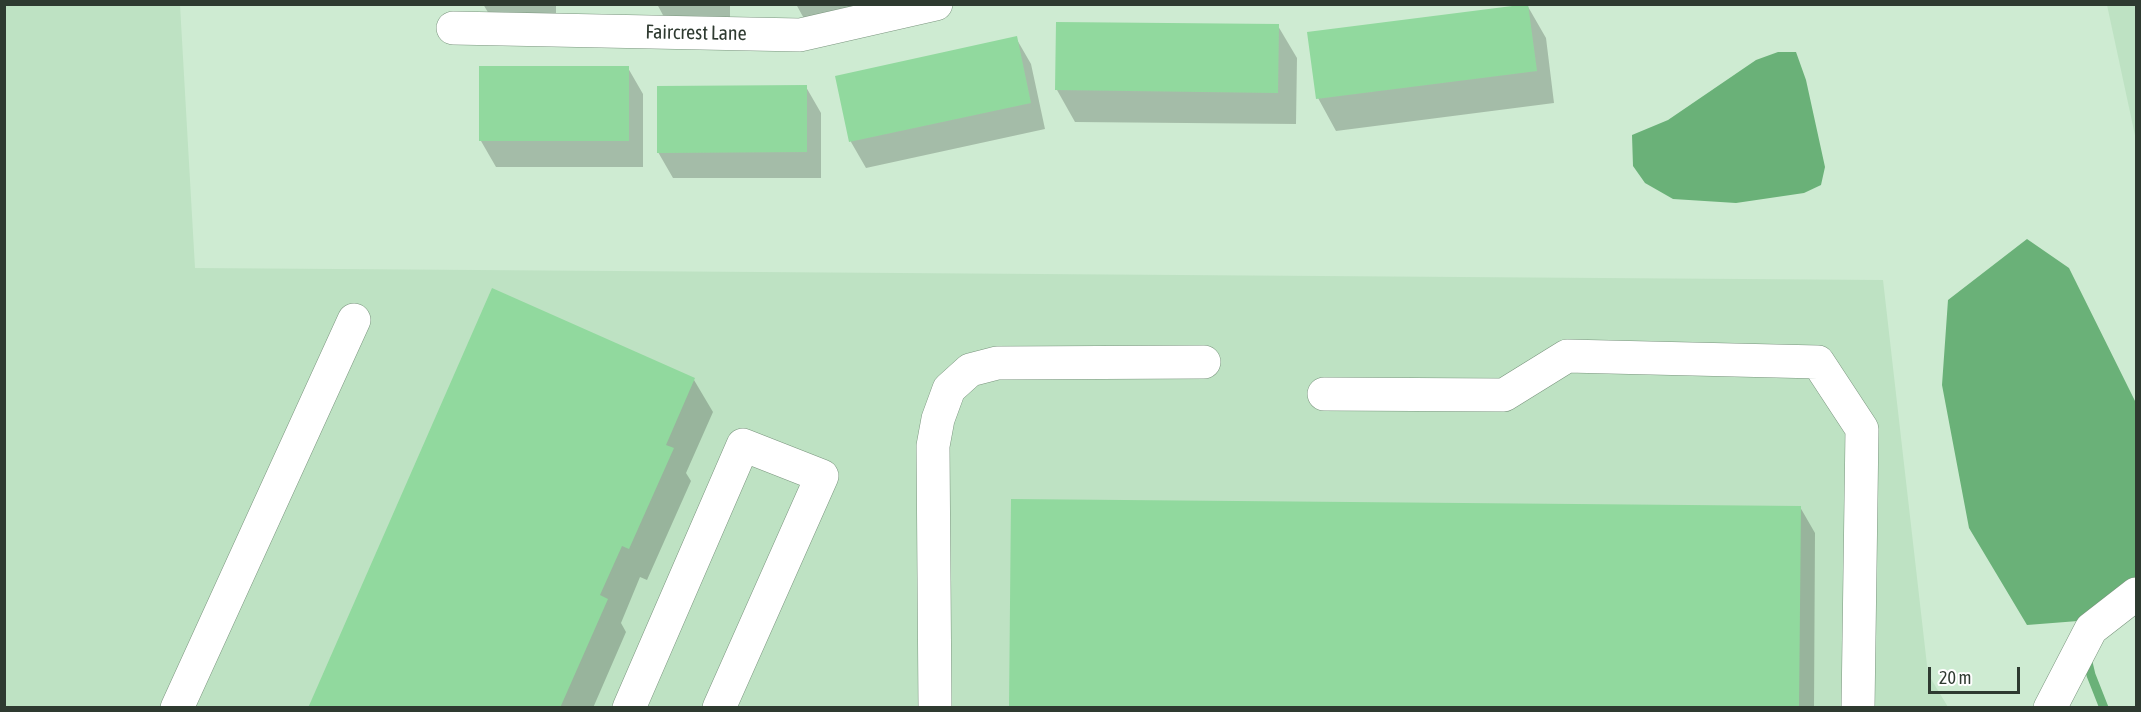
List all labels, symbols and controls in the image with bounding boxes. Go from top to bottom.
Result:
street label: Faircrest Lane [645,20,747,46]
scale bar [1931,655,2022,693]
text: 20 m [1939,667,1971,688]

